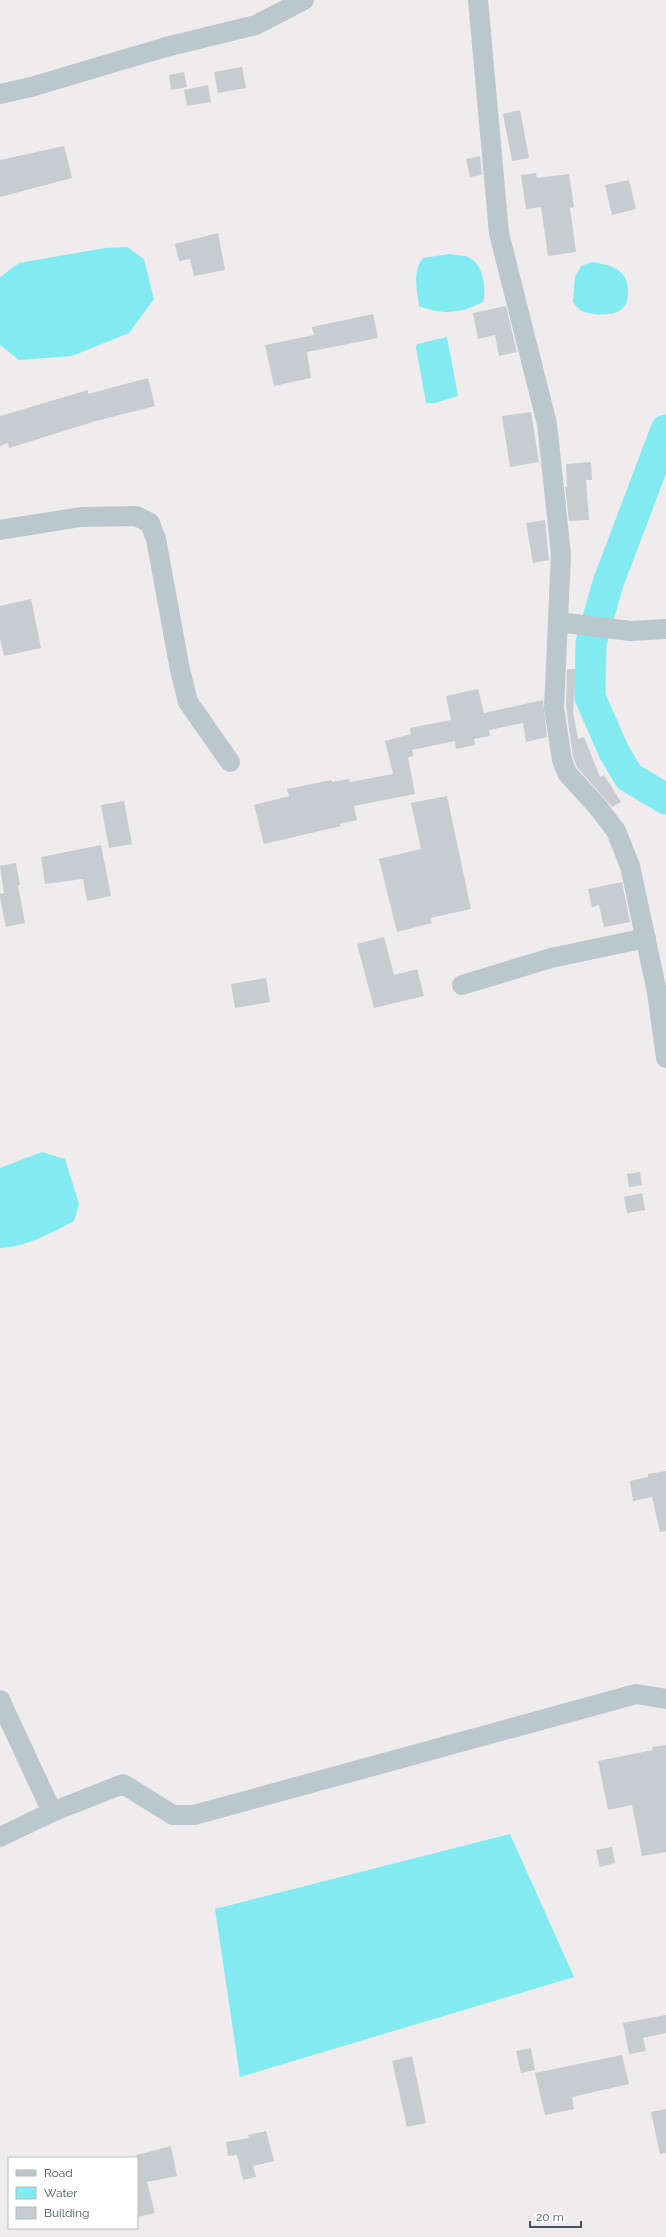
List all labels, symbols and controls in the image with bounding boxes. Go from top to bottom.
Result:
legend [8,2157,138,2229]
text: Road [44,2166,73,2180]
text: Water [44,2186,78,2200]
scale bar [530,2203,581,2229]
text: Building [44,2206,90,2220]
text: 20 m [536,2210,564,2224]

